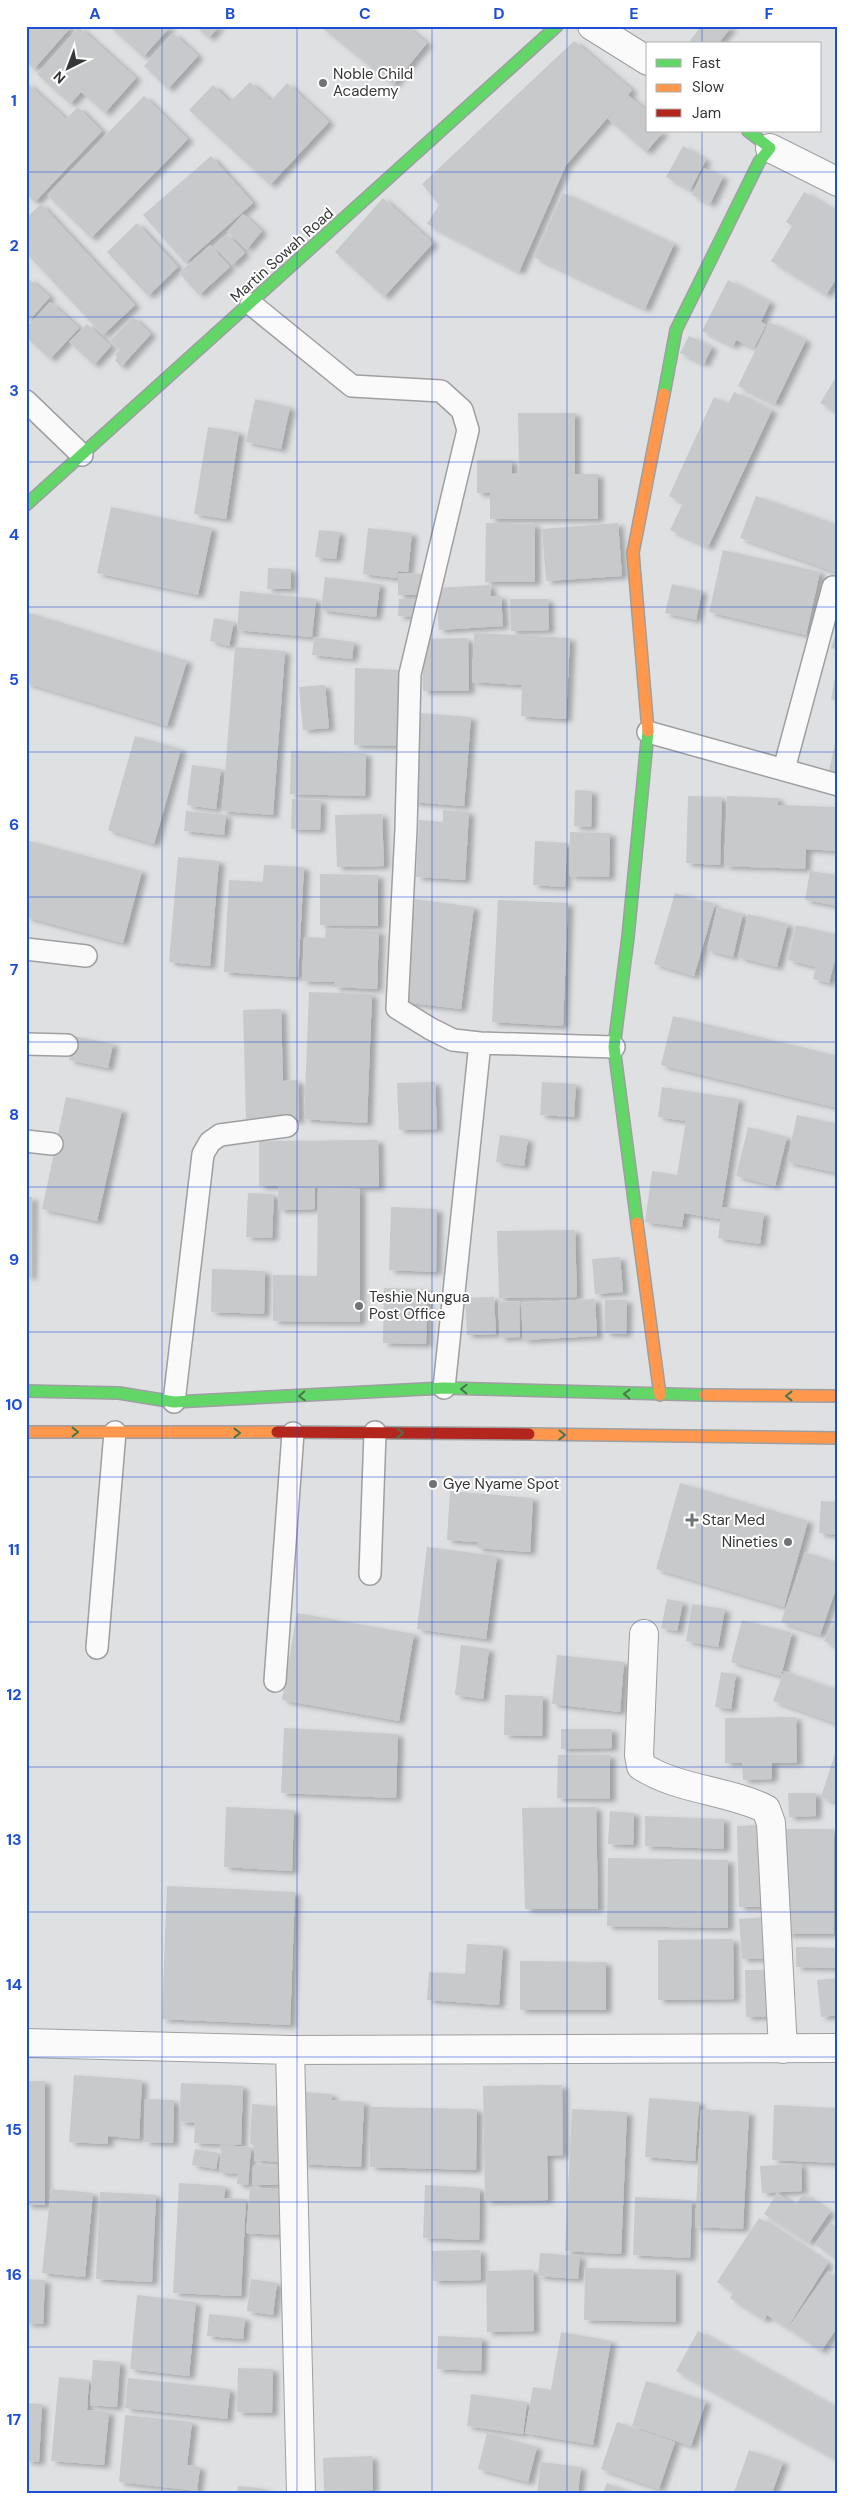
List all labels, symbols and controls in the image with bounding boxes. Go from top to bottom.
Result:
text: A [89,3,101,24]
text: B [225,3,235,24]
text: C [359,3,371,24]
text: D [493,3,505,24]
text: E [629,3,639,24]
text: F [765,3,774,24]
north arrow [42,42,92,92]
legend [646,42,822,132]
text: Fast [692,53,721,73]
place label: Noble Child Academy [333,64,413,101]
text: N [49,68,69,88]
marker: Noble Child Academy [317,77,329,89]
text: Slow [692,77,725,97]
text: 1 [11,90,17,111]
text: Jam [692,103,721,123]
street label: Martin Sowah Road [226,203,338,307]
text: 2 [9,235,19,256]
text: 3 [9,380,19,401]
text: 4 [9,524,19,545]
text: 5 [9,669,19,690]
text: 6 [9,814,19,835]
text: 7 [10,959,19,980]
text: 8 [9,1104,19,1125]
text: 9 [9,1249,19,1270]
place label: Teshie Nungua Post Office [369,1287,470,1324]
marker: Teshie Nungua Post Office [353,1300,365,1312]
one-way arrow [460,1383,468,1394]
one-way arrow [622,1389,630,1399]
one-way arrow [298,1390,306,1401]
one-way arrow [785,1391,792,1401]
text: 10 [5,1394,23,1415]
one-way arrow [72,1427,79,1437]
one-way arrow [234,1428,242,1438]
one-way arrow [396,1428,404,1438]
one-way arrow [559,1430,567,1440]
place label: Gye Nyame Spot [443,1474,559,1494]
marker: Gye Nyame Spot [427,1478,439,1490]
place label: Star Med [702,1510,765,1530]
marker: Star Med [686,1514,698,1526]
place label: Nineties [722,1532,778,1552]
marker: Nineties [782,1536,794,1548]
text: 11 [8,1539,20,1560]
text: 12 [6,1684,22,1705]
text: 13 [6,1829,22,1850]
text: 14 [6,1974,22,1995]
text: 15 [6,2119,22,2140]
text: 16 [6,2264,22,2285]
text: 17 [7,2409,22,2430]

